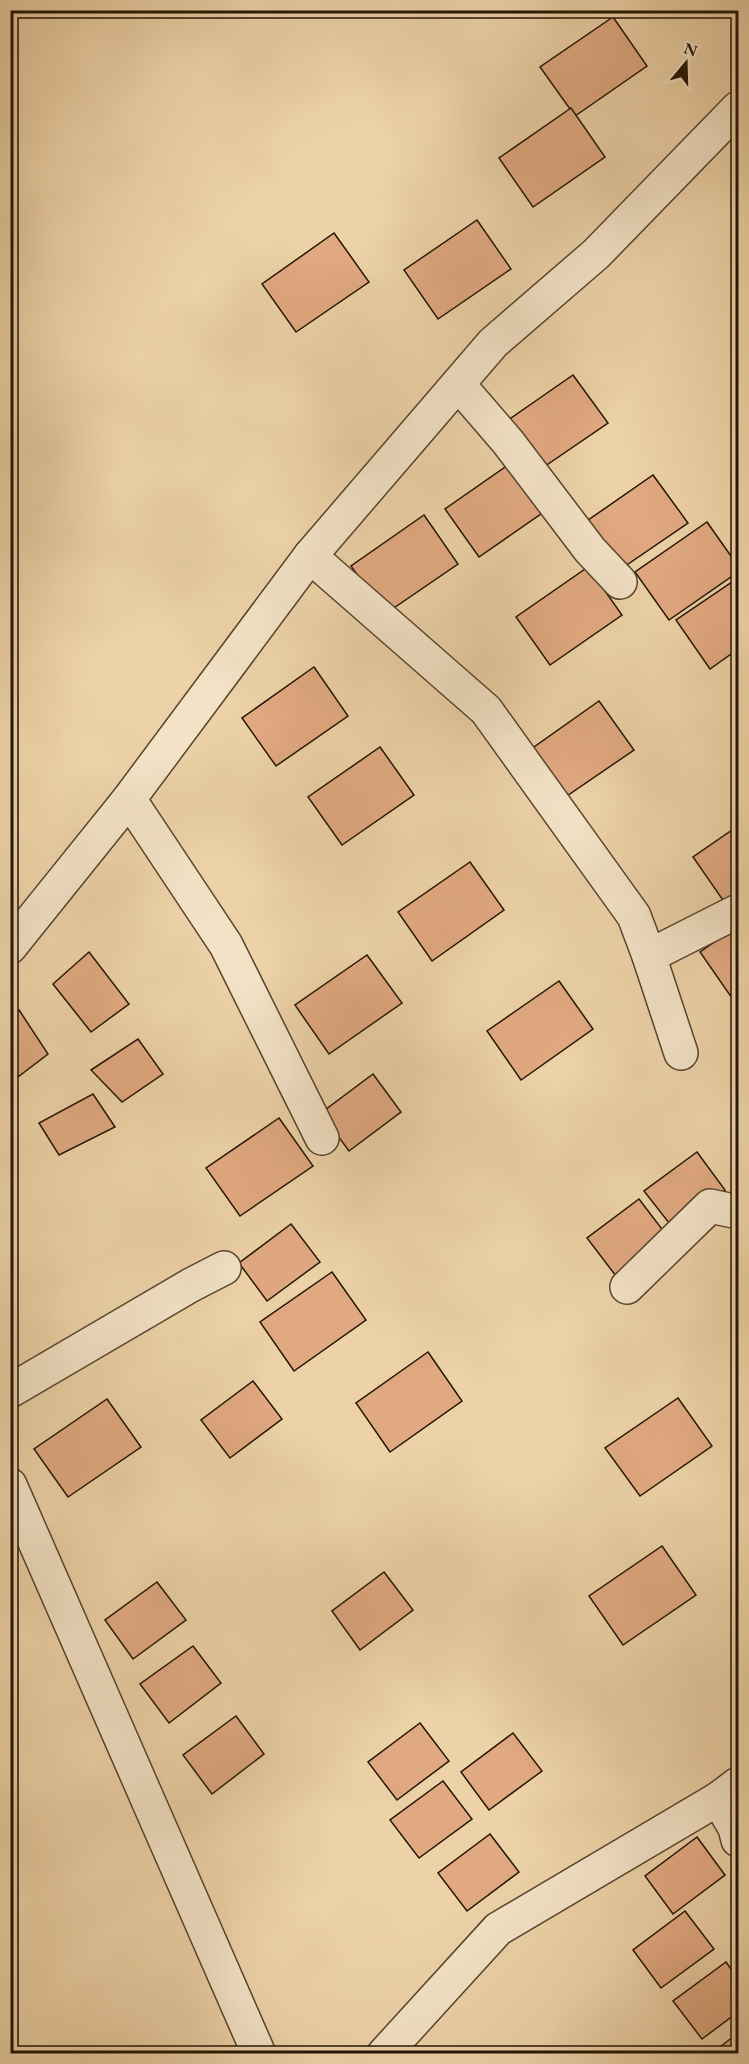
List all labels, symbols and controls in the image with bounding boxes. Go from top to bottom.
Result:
north arrow [656,33,716,93]
text: N [681,37,700,61]

